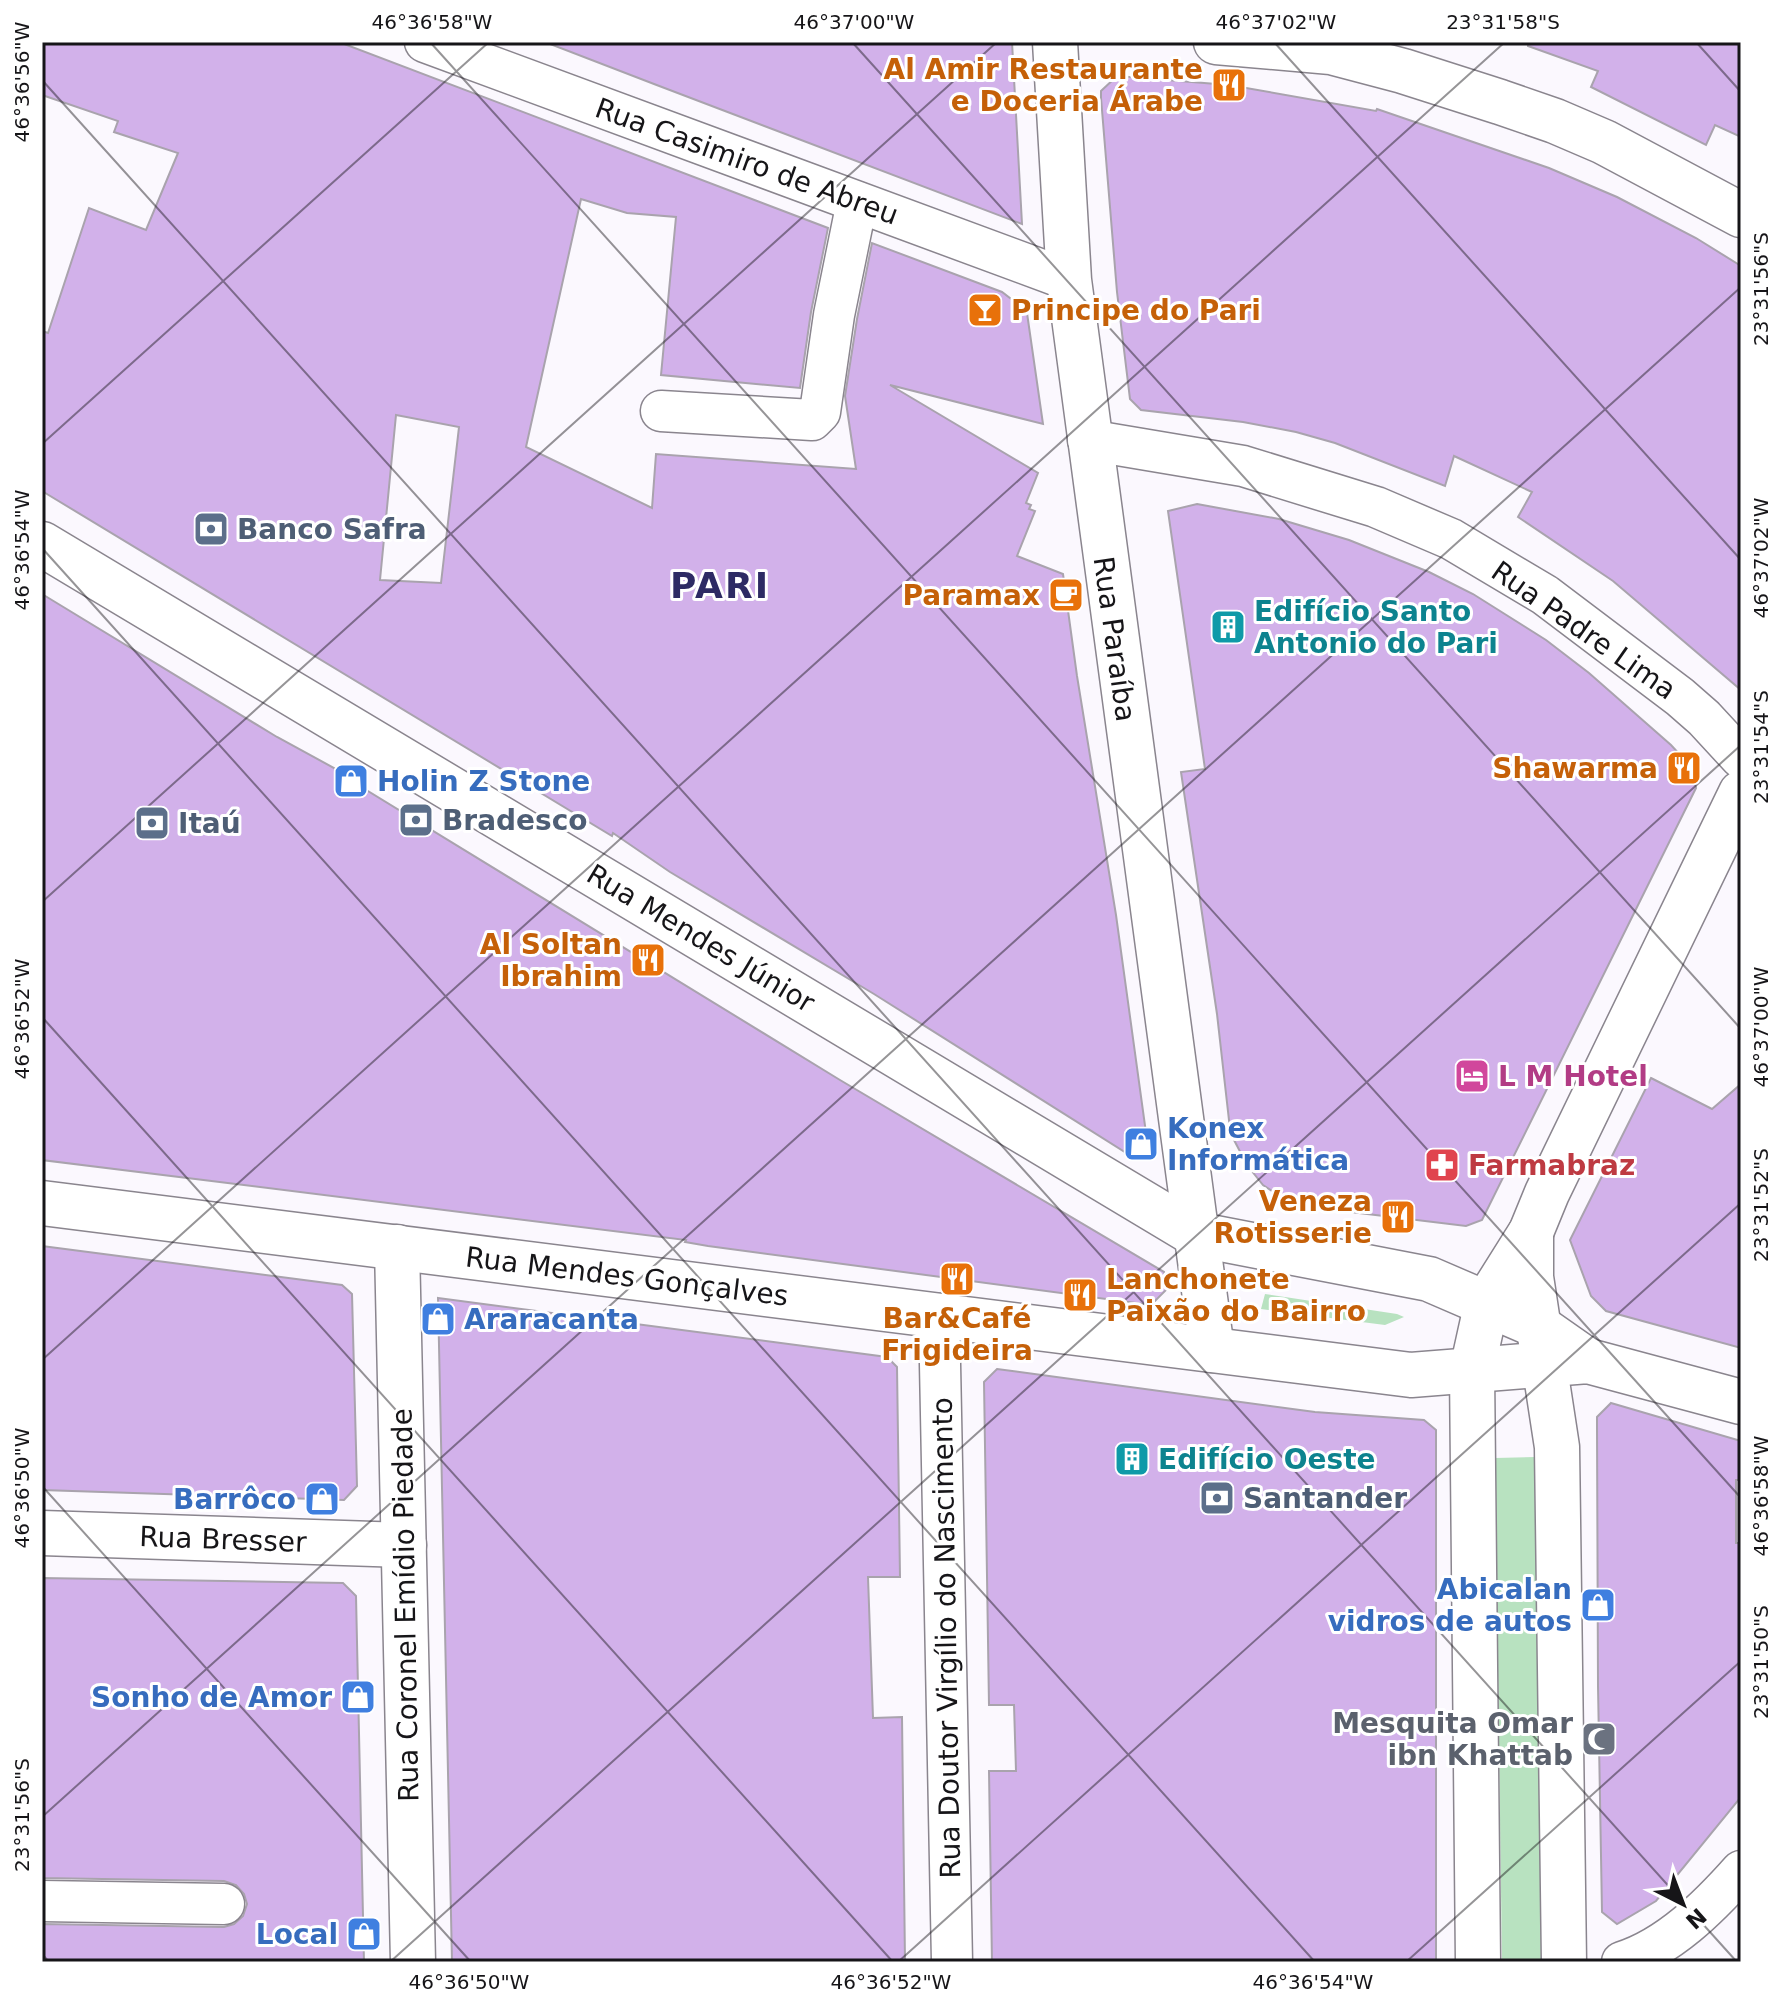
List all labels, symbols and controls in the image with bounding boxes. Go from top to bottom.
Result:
text: 46°36'58"W [372,10,493,34]
text: 46°37'00"W [794,10,915,34]
text: 46°37'02"W [1216,10,1337,34]
text: 23°31'58"S [1446,10,1560,34]
text: 46°36'56"W [10,21,34,142]
place label: Al Amir Restaurante e Doceria Árabe [884,53,1203,118]
restaurant icon: Al Amir Restaurante e Doceria Árabe [1210,66,1248,104]
street label: Rua Casimiro de Abreu [591,91,903,232]
text: 23°31'56"S [1749,232,1773,346]
bar icon: Principe do Pari [966,291,1004,329]
place label: Principe do Pari [1011,294,1261,327]
text: 46°36'54"W [10,489,34,610]
text: 46°37'02"W [1749,497,1773,618]
bank icon: Banco Safra [192,510,230,548]
place label: Banco Safra [237,513,427,546]
street label: Rua Paraíba [1087,554,1142,724]
street label: Rua Padre Lima [1485,555,1682,706]
district label: PARI [670,565,770,606]
cafe icon: Paramax [1047,576,1085,614]
place label: Paramax [903,579,1040,612]
place label: Edifício Santo Antonio do Pari [1254,595,1498,660]
building icon: Edifício Santo Antonio do Pari [1209,608,1247,646]
text: 23°31'54"S [1749,690,1773,804]
restaurant icon: Shawarma [1665,749,1703,787]
place label: Shawarma [1492,752,1658,785]
shop icon: Holin Z Stone [332,762,370,800]
place label: Holin Z Stone [377,765,590,798]
bank icon: Bradesco [397,801,435,839]
bank icon: Itaú [133,804,171,842]
place label: Bradesco [442,804,588,837]
place label: Itaú [178,807,241,840]
street label: Rua Mendes Júnior [581,857,821,1020]
place label: Al Soltan Ibrahim [480,928,622,993]
restaurant icon: Al Soltan Ibrahim [629,941,667,979]
text: 46°36'52"W [10,958,34,1079]
text: 46°37'00"W [1749,966,1773,1087]
hotel icon: L M Hotel [1453,1057,1491,1095]
place label: L M Hotel [1498,1060,1648,1093]
place label: Konex Informática [1167,1112,1349,1177]
shop icon: Konex Informática [1122,1125,1160,1163]
pharmacy icon: Farmabraz [1423,1146,1461,1184]
text: 23°31'52"S [1749,1148,1773,1262]
place label: Farmabraz [1468,1149,1635,1182]
place label: Veneza Rotisserie [1214,1185,1372,1250]
restaurant icon: Veneza Rotisserie [1379,1198,1417,1236]
street label: Rua Mendes Gonçalves [464,1240,790,1313]
restaurant icon: Bar&Café Frigideira [938,1260,976,1298]
place label: Lanchonete Paixão do Bairro [1106,1263,1366,1328]
restaurant icon: Lanchonete Paixão do Bairro [1061,1276,1099,1314]
shop icon: Araracanta [419,1300,457,1338]
place label: Bar&Café Frigideira [881,1302,1033,1367]
place label: Araracanta [464,1303,639,1336]
street label: Rua Doutor Virgílio do Nascimento [926,1397,967,1879]
street label: Rua Coronel Emídio Piedade [386,1408,425,1802]
text: 46°36'50"W [10,1427,34,1548]
text: 46°36'58"W [1749,1435,1773,1556]
building icon: Edifício Oeste [1113,1440,1151,1478]
place label: Edifício Oeste [1158,1443,1376,1476]
bank icon: Santander [1198,1479,1236,1517]
shop icon: Barrôco [303,1480,341,1518]
place label: Santander [1243,1482,1407,1515]
place label: Barrôco [173,1483,296,1516]
street label: Rua Bresser [139,1520,308,1559]
place label: Abicalan vidros de autos [1328,1573,1572,1638]
shop icon: Abicalan vidros de autos [1579,1586,1617,1624]
text: 23°31'50"S [1749,1605,1773,1719]
shop icon: Sonho de Amor [339,1678,377,1716]
place label: Sonho de Amor [91,1681,332,1714]
place label: Mesquita Omar ibn Khattab [1332,1707,1573,1772]
mosque icon: Mesquita Omar ibn Khattab [1580,1720,1618,1758]
text: 23°31'56"S [10,1758,34,1872]
north arrow [1643,1864,1723,1944]
text: N [1681,1903,1711,1934]
shop icon: Local [345,1915,383,1953]
place label: Local [256,1918,338,1951]
text: 46°36'50"W [409,1970,530,1994]
text: 46°36'52"W [831,1970,952,1994]
text: 46°36'54"W [1253,1970,1374,1994]

